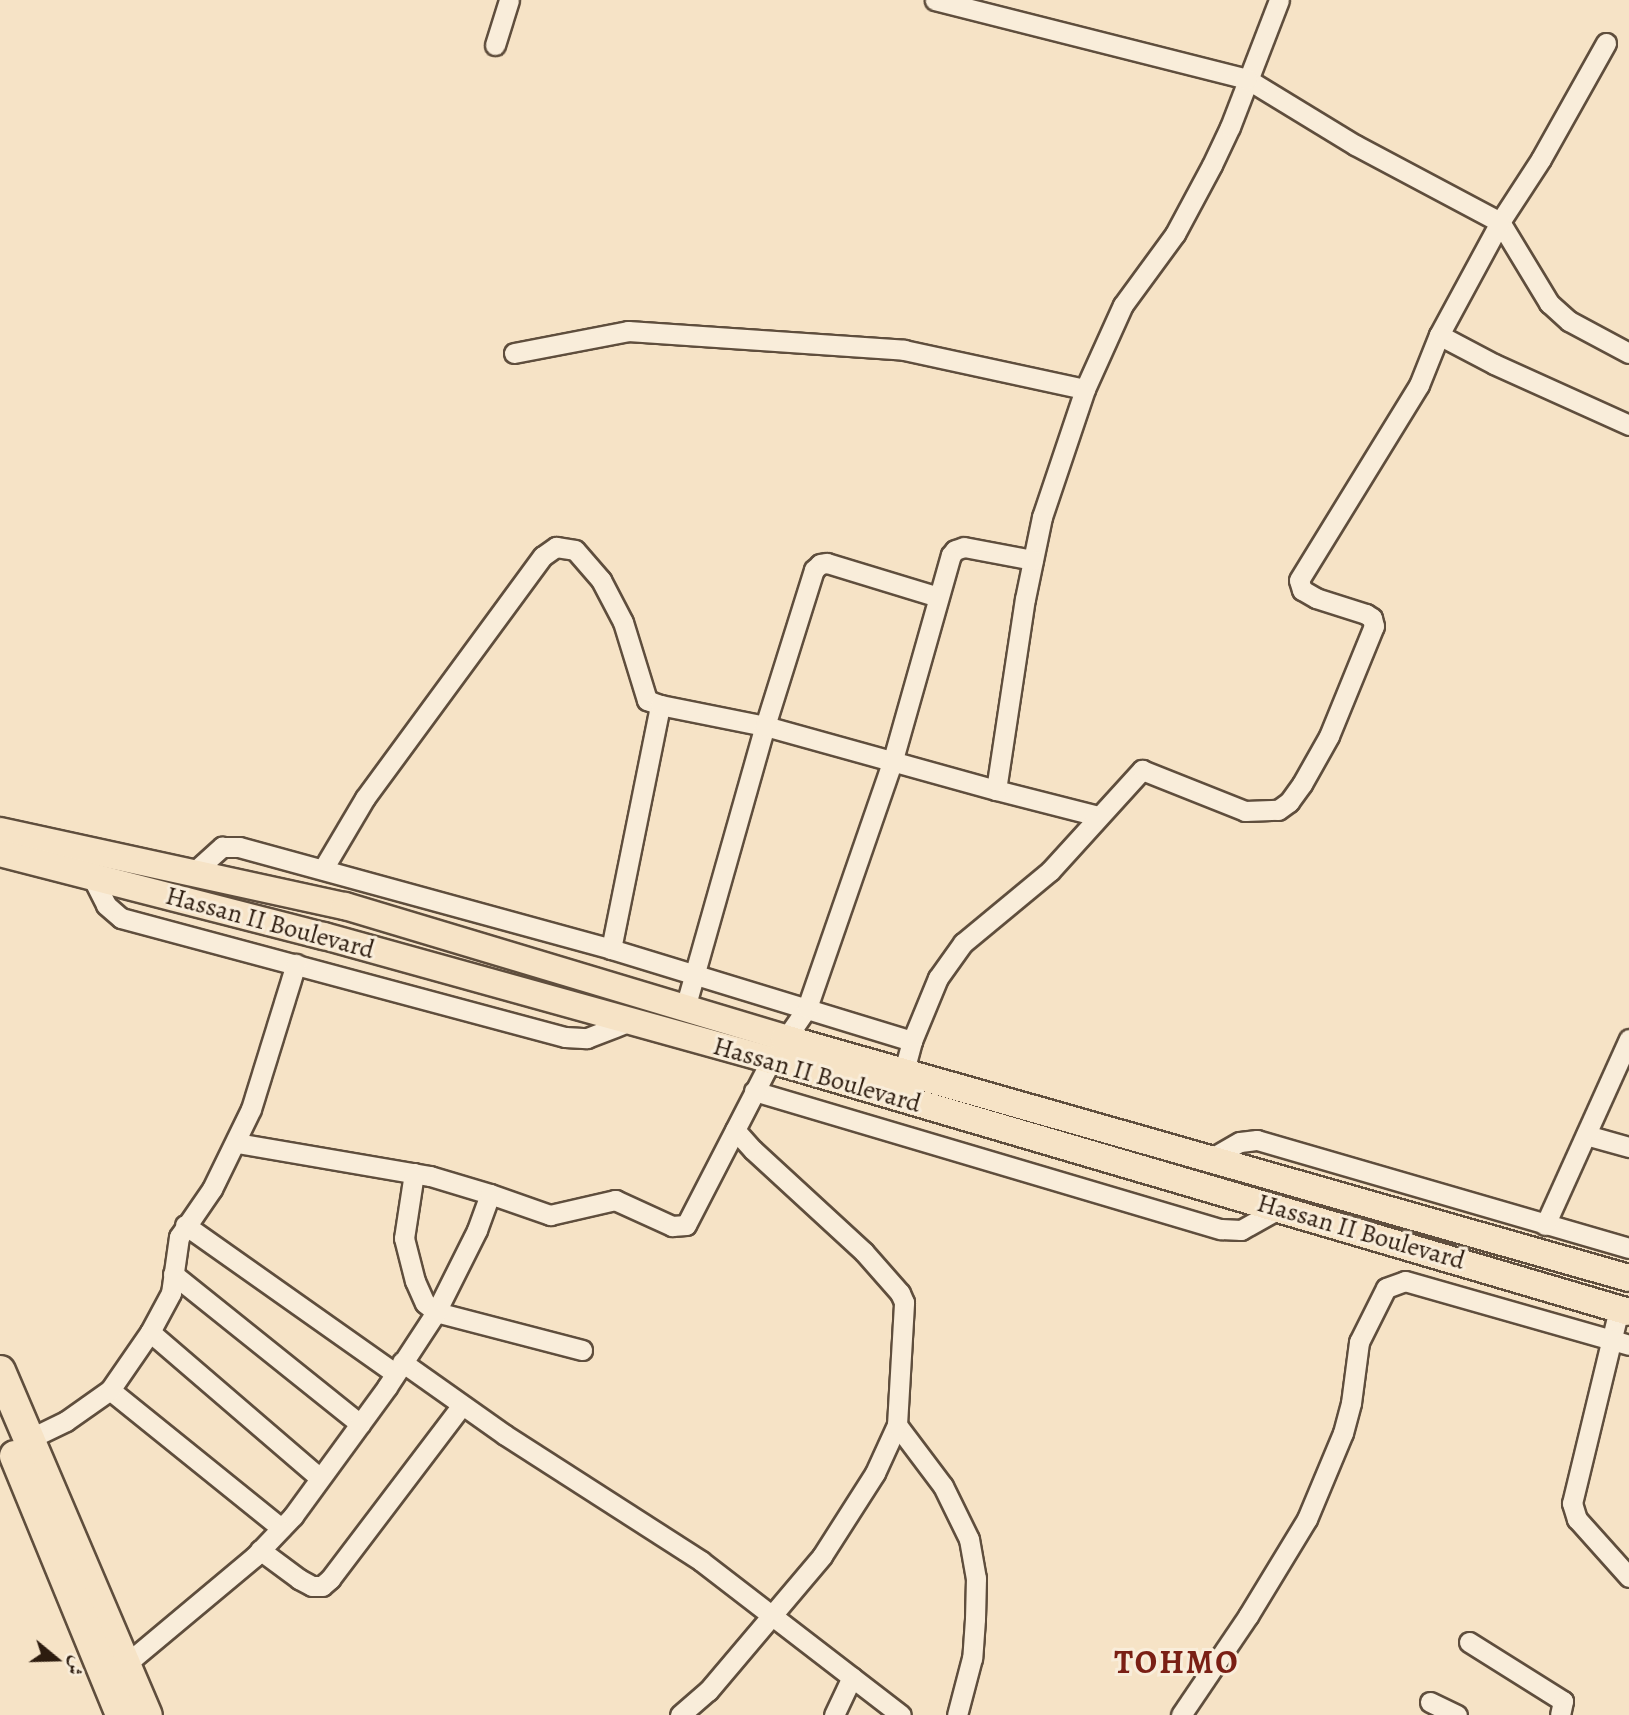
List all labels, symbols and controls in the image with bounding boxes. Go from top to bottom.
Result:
street label: Hassan II Boulevard [162,880,378,966]
street label: Hassan II Boulevard [709,1030,925,1120]
street label: Hassan II Boulevard [1253,1187,1469,1277]
north arrow [21,1624,91,1694]
district label: TOHMO [1115,1642,1239,1682]
text: ش [60,1653,91,1679]

